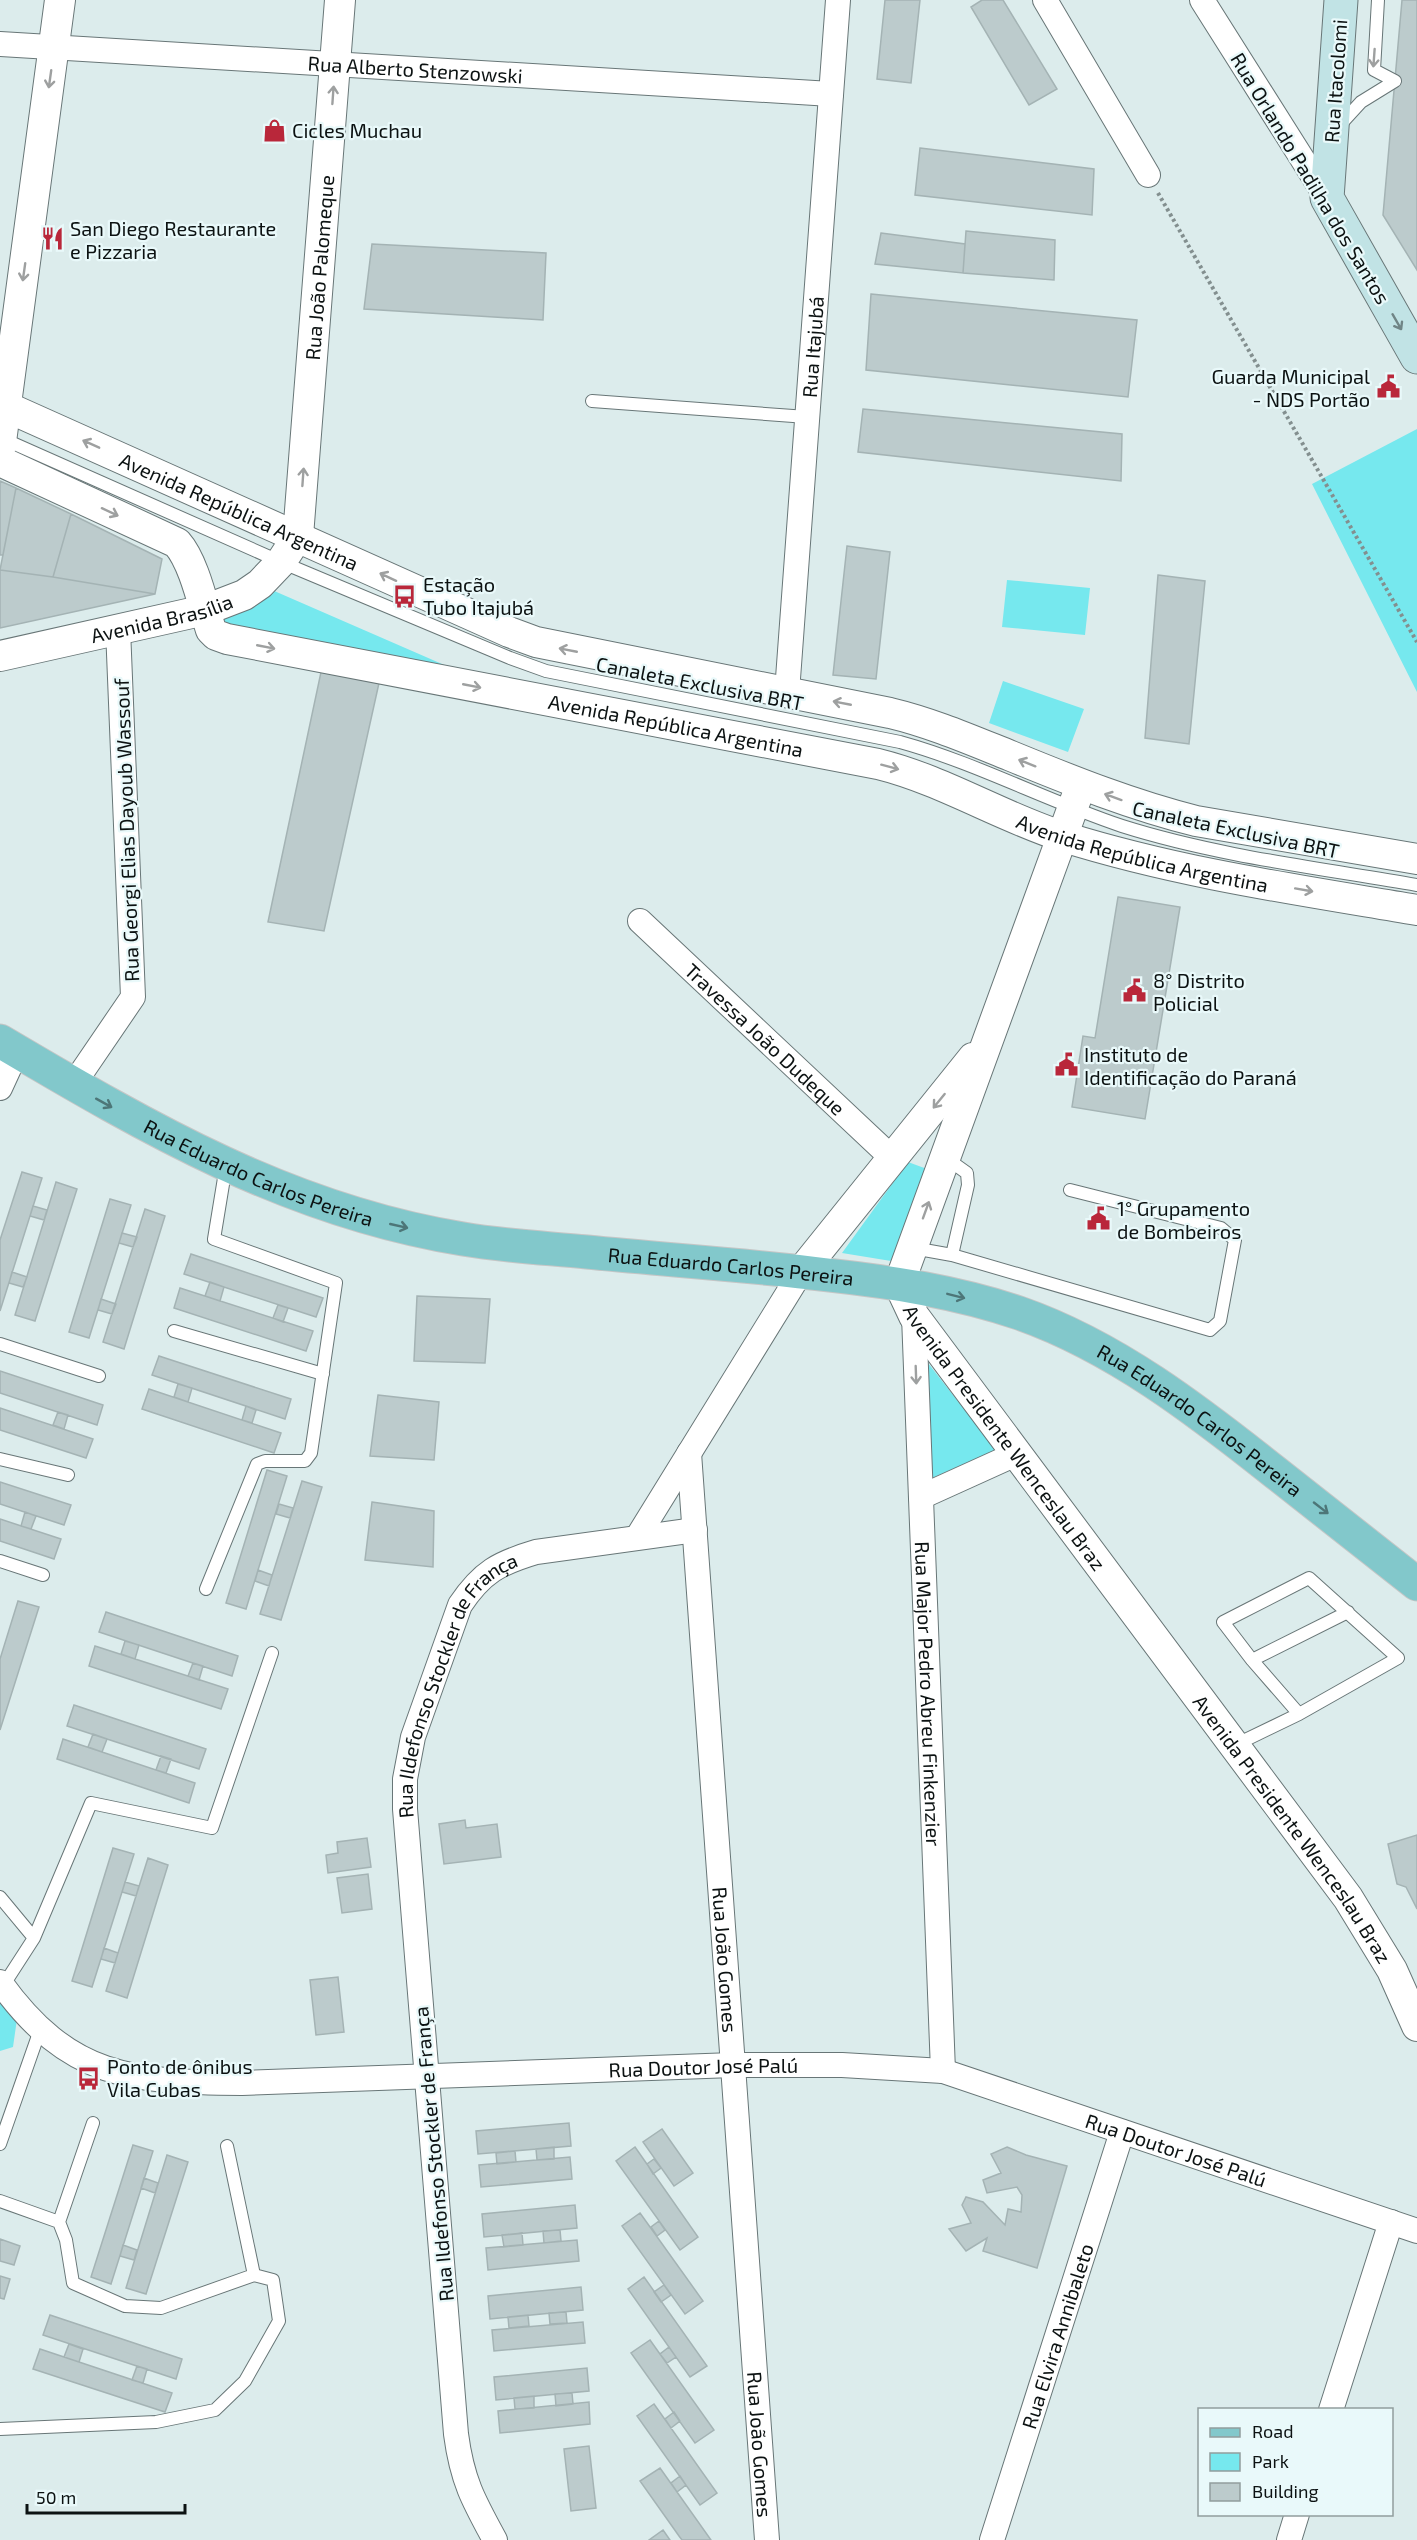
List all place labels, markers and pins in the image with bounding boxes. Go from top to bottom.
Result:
shop icon: Cicles Muchau [261,117,287,143]
place label: Cicles Muchau [292,118,422,142]
place label: San Diego Restaurante e Pizzaria [70,216,276,263]
restaurant icon: San Diego Restaurante e Pizzaria [39,226,65,252]
place label: Guarda Municipal - NDS Portão [1212,364,1370,411]
public building icon: Guarda Municipal - NDS Portão [1375,374,1401,400]
place label: Estação Tubo Itajubá [423,572,534,619]
bus stop icon: Estação Tubo Itajubá [392,583,418,609]
place label: 8° Distrito Policial [1153,968,1245,1015]
public building icon: 8° Distrito Policial [1122,978,1148,1004]
place label: Instituto de Identificação do Paraná [1084,1042,1297,1090]
public building icon: Instituto de Identificação do Paraná [1053,1052,1079,1078]
place label: 1° Grupamento de Bombeiros [1117,1196,1250,1243]
public building icon: 1° Grupamento de Bombeiros [1086,1206,1112,1232]
place label: Ponto de ônibus Vila Cubas [107,2054,253,2101]
bus stop icon: Ponto de ônibus Vila Cubas [76,2065,102,2091]

